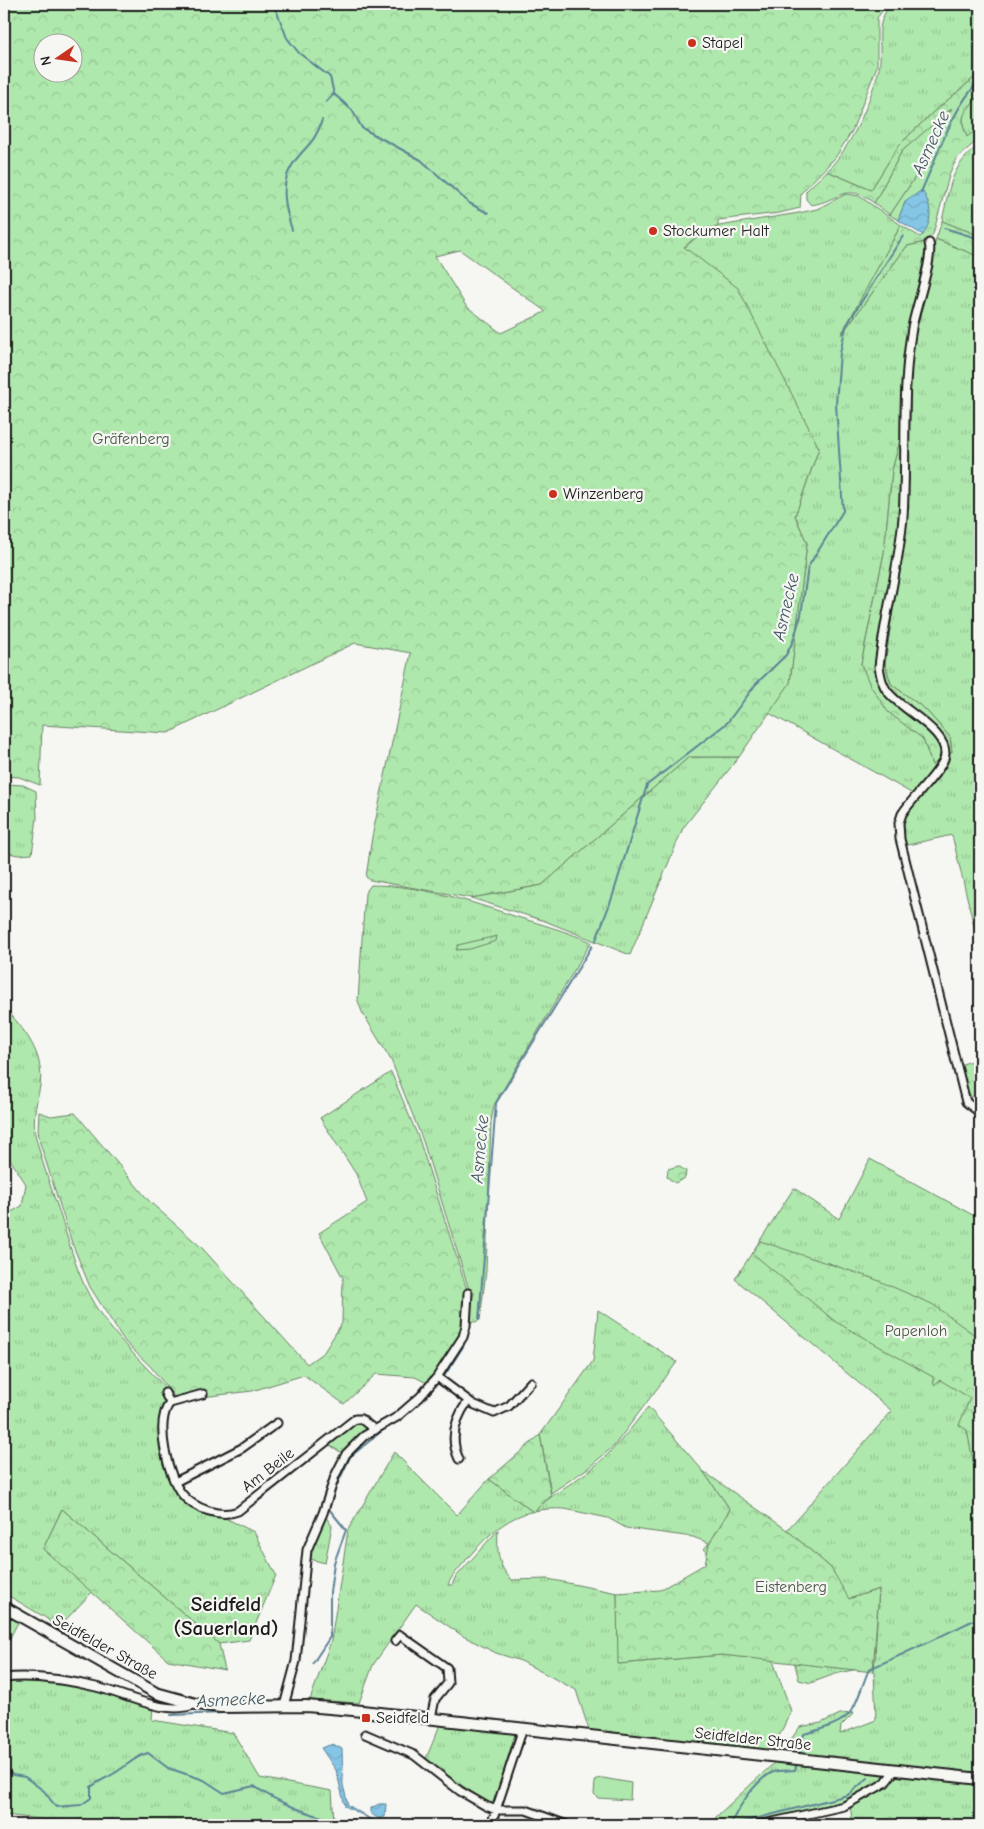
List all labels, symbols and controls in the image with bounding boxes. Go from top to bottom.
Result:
north arrow [32,32,82,82]
place label: Stapel [702,34,743,52]
marker: Stapel [686,37,698,49]
text: N [37,54,55,67]
water label: Asmecke [907,107,955,179]
place label: Stockumer Halt [663,222,769,240]
marker: Stockumer Halt [647,225,659,237]
park label: Gräfenberg [92,430,170,448]
place label: Winzenberg [563,485,644,503]
marker: Winzenberg [547,488,559,500]
water label: Asmecke [768,571,804,644]
water label: Asmecke [466,1114,493,1185]
park label: Papenloh [885,1322,947,1340]
street label: Am Beile [238,1444,298,1496]
park label: Eistenberg [755,1578,827,1596]
district label: Seidfeld (Sauerland) [174,1592,278,1640]
street label: Seidfelder Straße [49,1611,161,1683]
water label: Asmecke [195,1688,266,1712]
place label: Seidfeld [376,1709,429,1727]
marker: Seidfeld [360,1712,372,1724]
street label: Seidfelder Straße [694,1724,812,1754]

